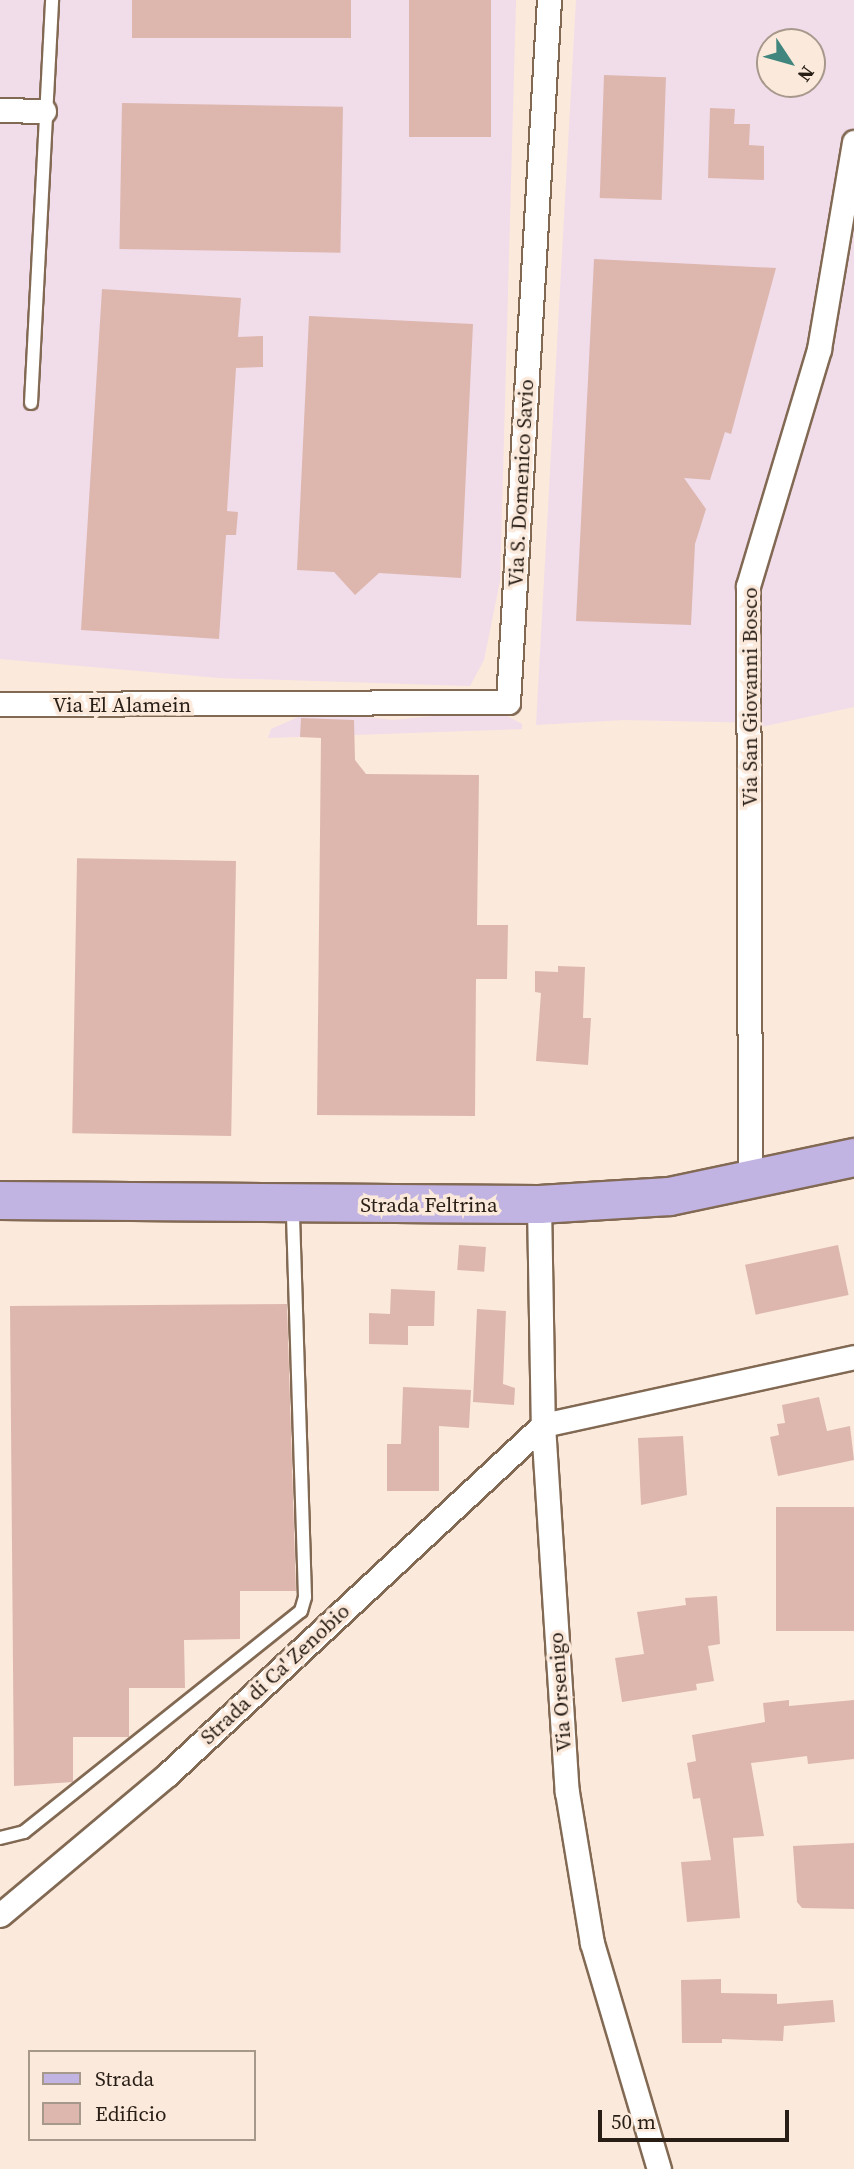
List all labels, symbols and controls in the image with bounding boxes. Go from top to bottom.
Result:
north arrow [756,28,826,98]
text: N [792,61,821,87]
street label: Via S. Domenico Savio [503,378,539,588]
street label: Via San Giovanni Bosco [737,587,763,807]
street label: Via El Alamein [53,692,191,718]
street label: Strada Feltrina [360,1192,498,1218]
street label: Strada di Ca' Zenobio [195,1598,355,1750]
street label: Via Orsenigo [543,1631,577,1753]
legend [28,2050,256,2141]
text: Strada [95,2064,154,2093]
scale bar [602,2096,793,2140]
text: Edificio [95,2099,167,2128]
text: 50 m [611,2107,656,2136]

